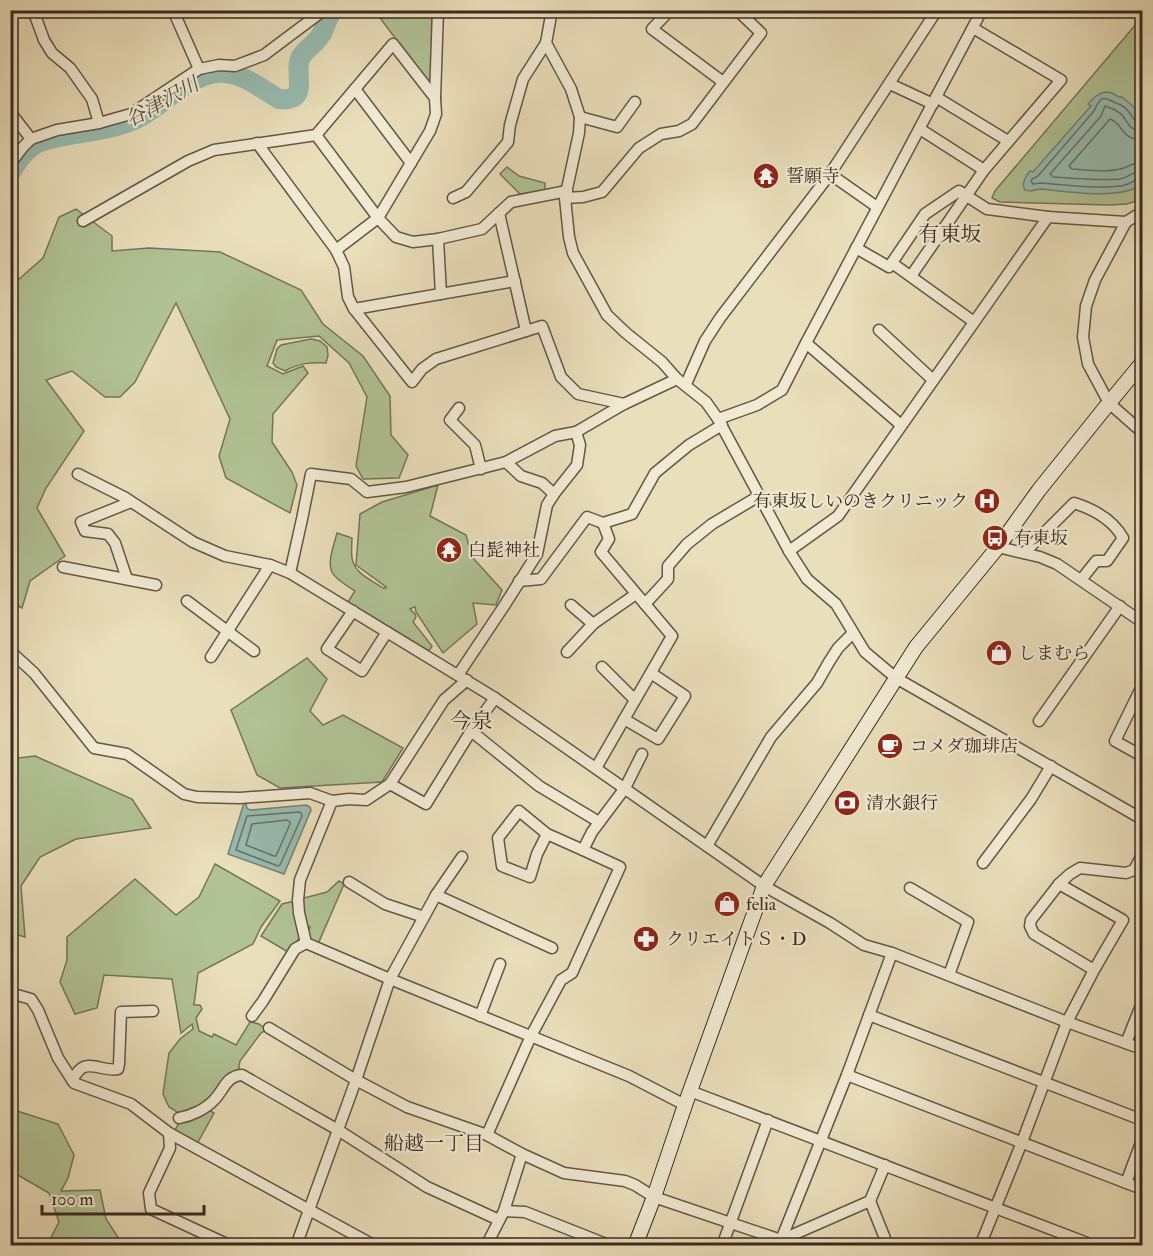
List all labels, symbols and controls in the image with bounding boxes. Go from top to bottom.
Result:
water label: 谷津沢川 [121,71,205,132]
temple icon: 誓願寺 [751,161,781,191]
place label: 誓願寺 [786,165,840,188]
district label: 有東坂 [919,221,982,248]
hospital icon: 有東坂しいのきクリニック [972,486,1002,516]
place label: 有東坂しいのきクリニック [753,490,968,513]
bus stop icon: 有東坂 [980,523,1010,553]
place label: 有東坂 [1014,527,1068,550]
temple icon: 白髭神社 [434,535,464,565]
place label: 白髭神社 [468,539,540,562]
shop icon: しまむら [984,638,1014,668]
place label: しまむら [1018,642,1090,665]
district label: 今泉 [450,708,492,735]
cafe icon: コメダ珈琲店 [875,731,905,761]
place label: コメダ珈琲店 [910,735,1018,758]
bank icon: 清水銀行 [832,788,862,818]
place label: 清水銀行 [866,792,938,815]
shop icon: felia [712,889,742,919]
place label: felia [746,893,777,916]
pharmacy icon: クリエイトＳ・D [631,924,661,954]
place label: クリエイトＳ・D [666,928,806,951]
district label: 船越一丁目 [384,1131,484,1156]
scale bar [42,1178,204,1216]
text: 100 m [51,1188,94,1211]

